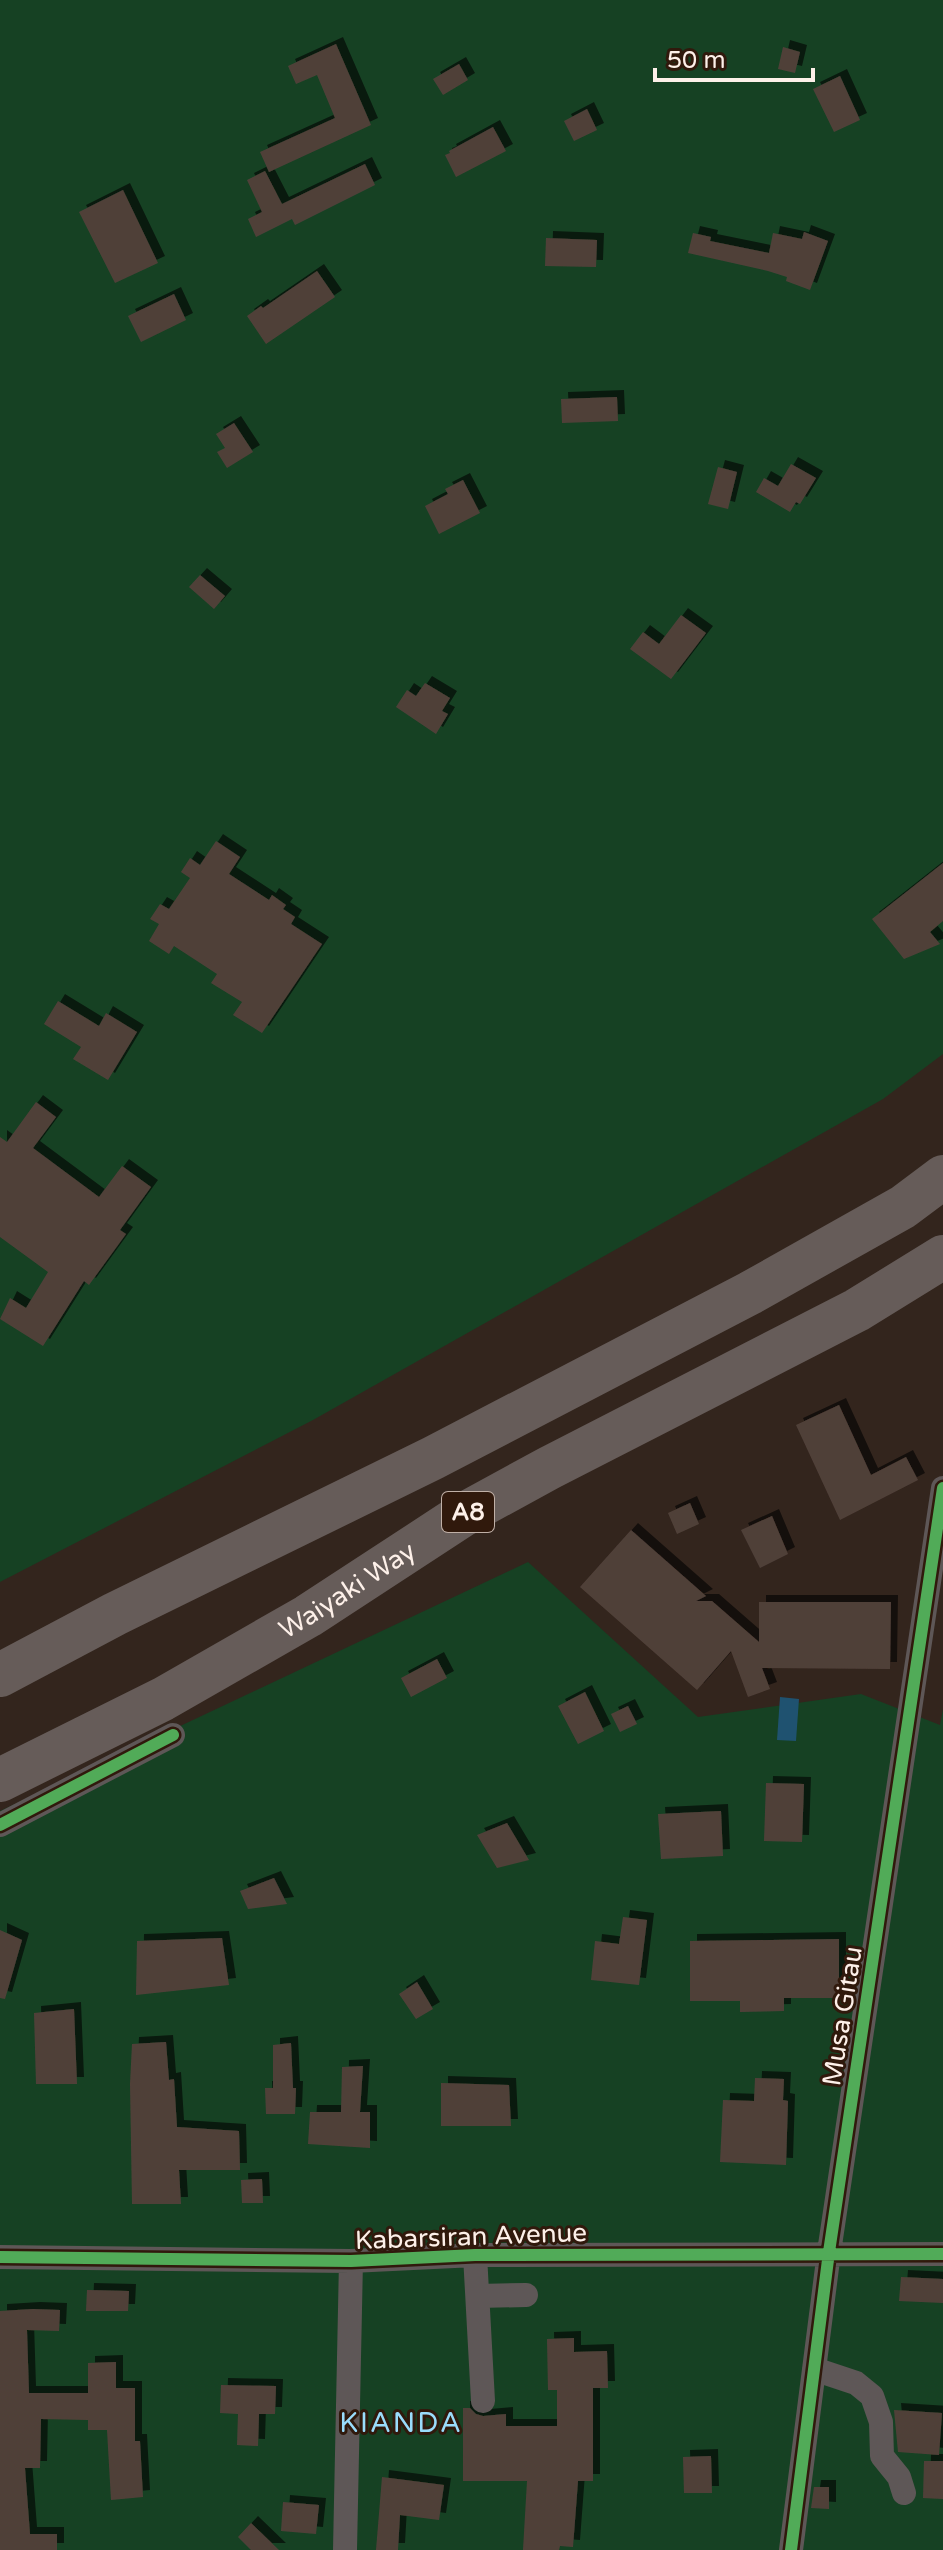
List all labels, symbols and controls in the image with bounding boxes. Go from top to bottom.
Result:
scale bar [655,32,813,82]
text: 50 m [667,46,725,75]
road number: A8 [442,1492,494,1532]
street label: Waiyaki Way [274,1535,421,1645]
street label: Musa Gitau [816,1944,869,2088]
street label: Kabarsiran Avenue [354,2217,588,2256]
district label: KIANDA [339,2406,463,2440]

